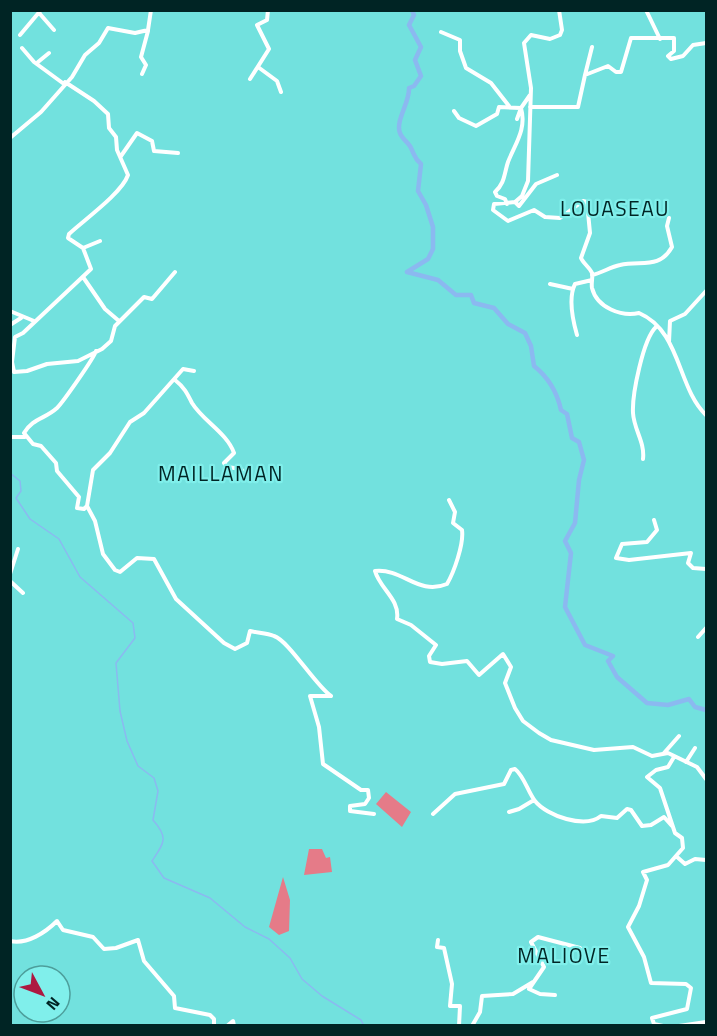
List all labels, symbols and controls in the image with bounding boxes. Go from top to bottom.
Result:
district label: LOUASEAU [560,192,670,224]
district label: MAILLAMAN [158,457,284,489]
district label: MALIOVE [517,939,611,971]
north arrow [12,964,72,1024]
text: N [41,992,66,1016]

